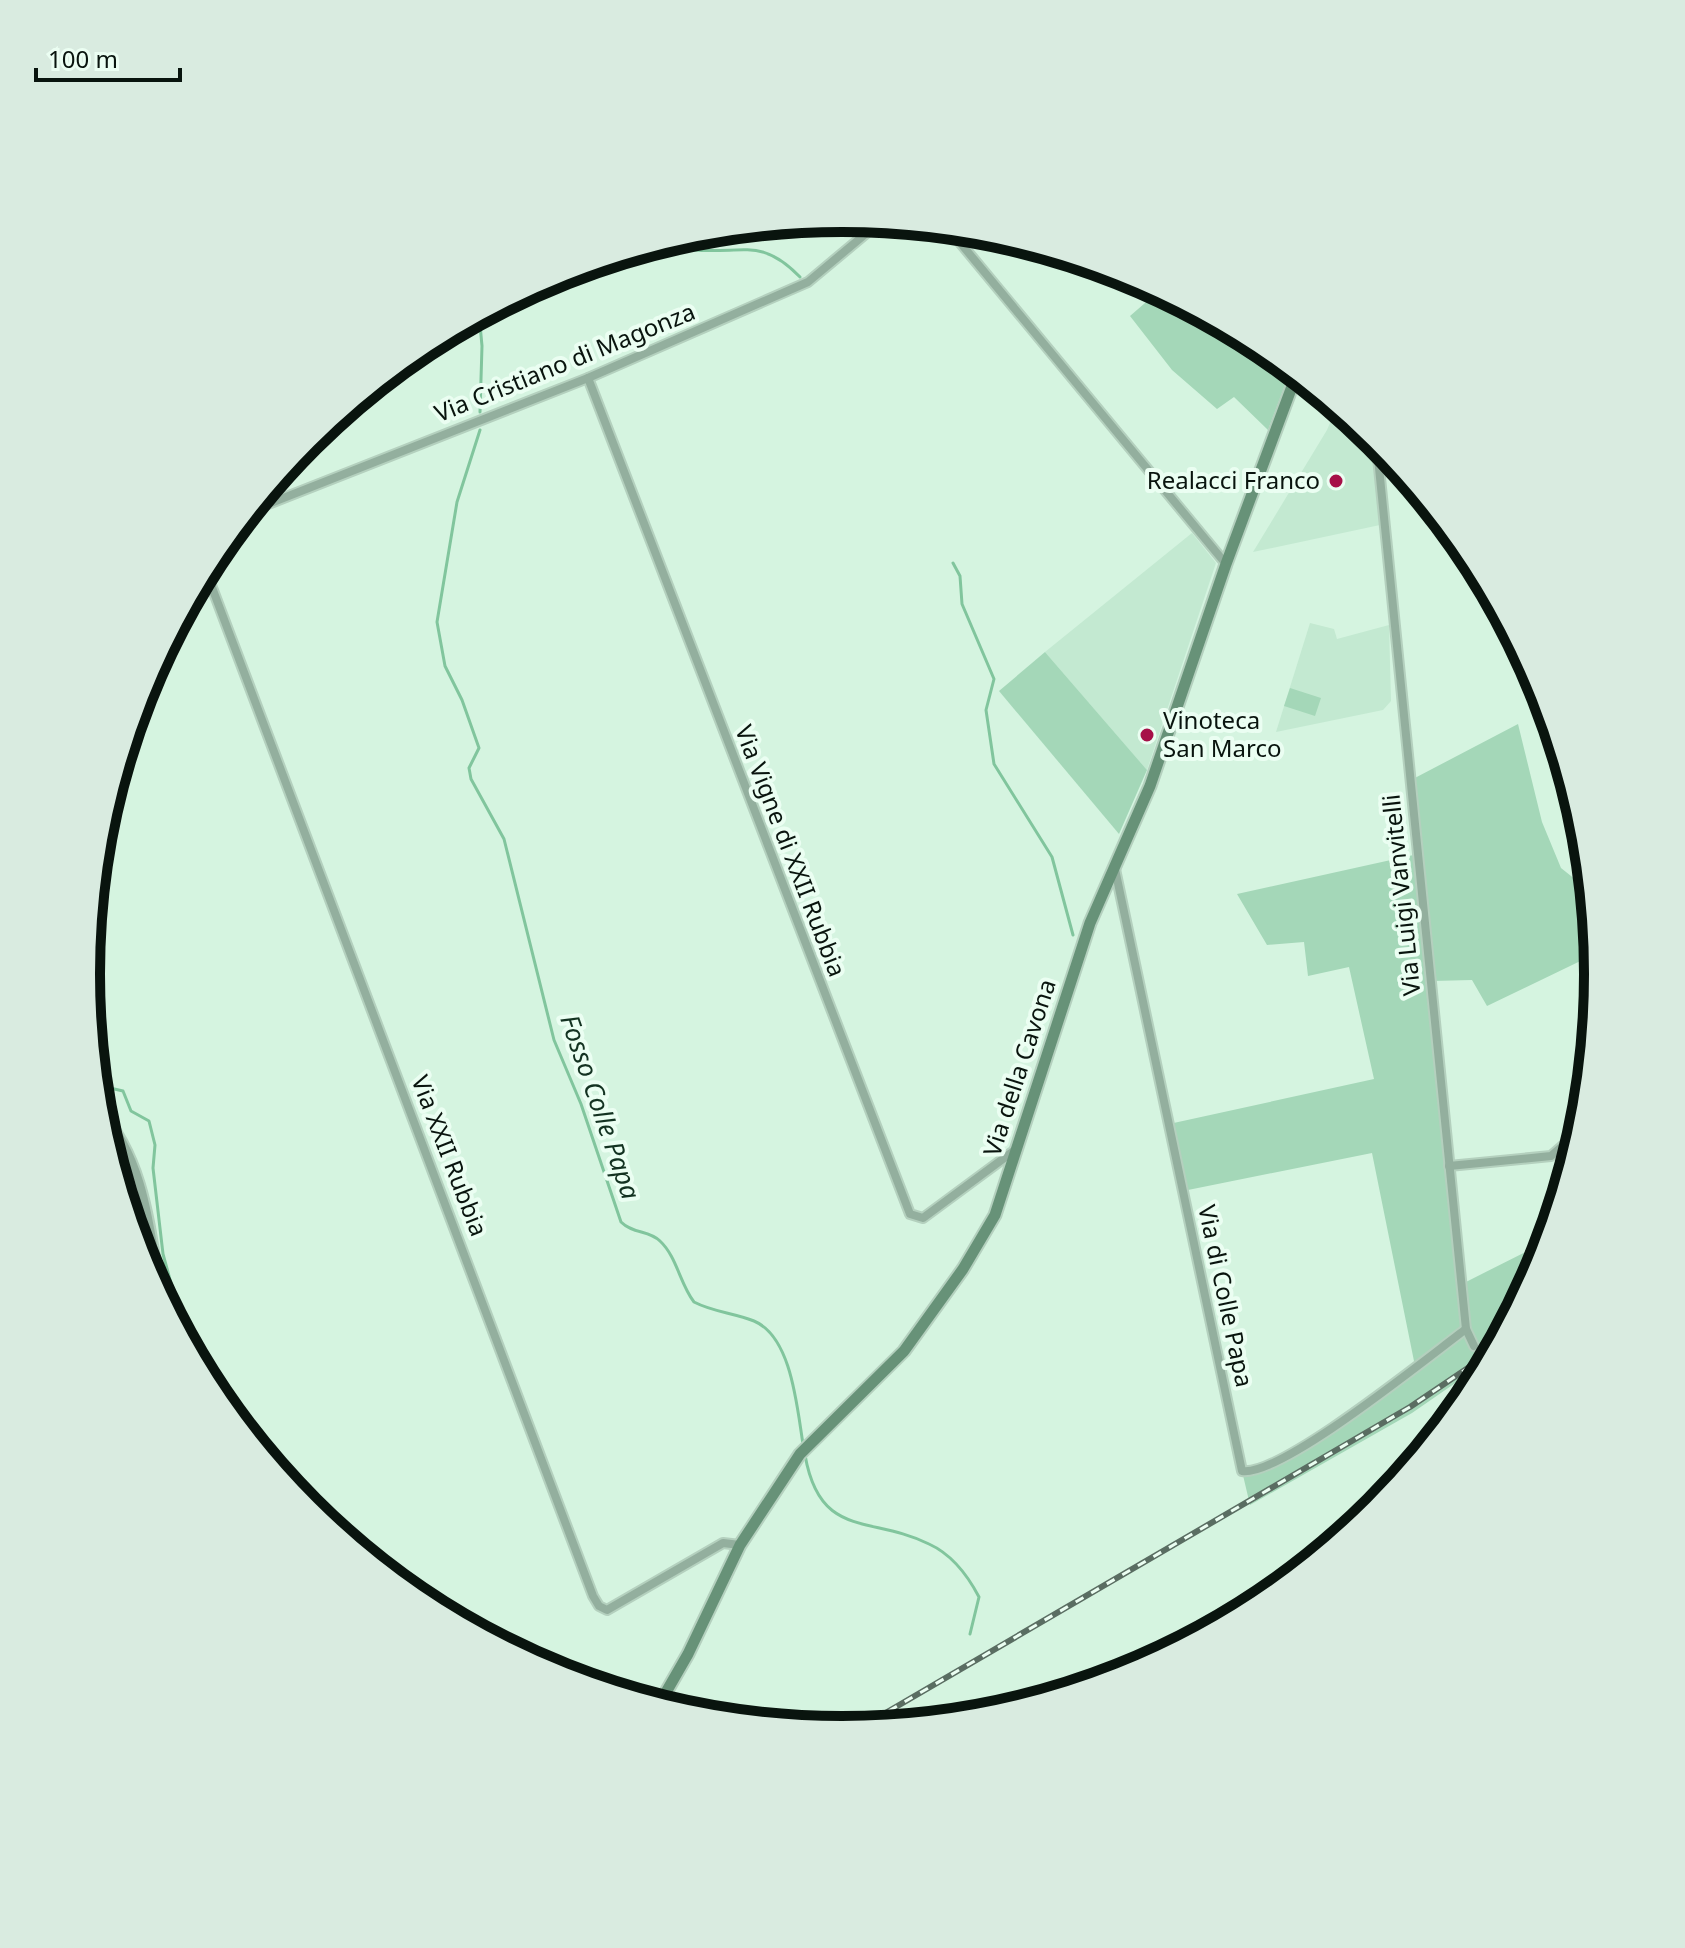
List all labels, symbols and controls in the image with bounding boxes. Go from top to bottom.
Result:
scale bar [36,32,180,82]
text: 100 m [48,42,118,75]
street label: Via Cristiano di Magonza [429,294,700,429]
place label: Realacci Franco [1147,463,1320,496]
marker: Realacci Franco [1327,472,1345,490]
place label: Vinoteca San Marco [1163,703,1281,764]
street label: Via Vigne di XXII Rubbia [728,720,855,981]
marker: Vinoteca San Marco [1138,726,1156,744]
street label: Via Luigi Vanvitelli [1374,793,1427,998]
street label: Via della Cavona [974,975,1063,1160]
water label: Fosso Colle Papa [552,1009,650,1204]
street label: Via XXII Rubbia [405,1070,496,1241]
street label: Via di Colle Papa [1191,1202,1262,1390]

